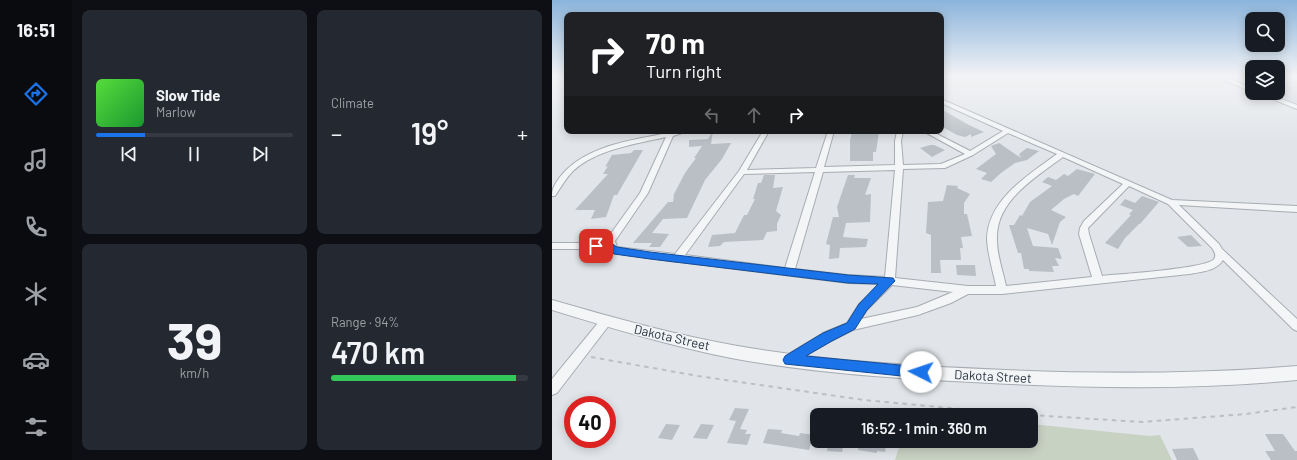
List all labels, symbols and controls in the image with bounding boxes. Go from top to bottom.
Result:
map controls [1245,12,1285,100]
button: search [1245,12,1285,52]
text: 16:51 [17,19,55,41]
text: 70 m [646,26,705,60]
icon: right [580,28,632,80]
text: Turn right [646,60,722,82]
button: layers [1245,60,1285,100]
icon: directions [22,80,50,108]
text: Slow Tide [156,86,220,104]
text: Climate [331,95,374,111]
text: Marlow [156,104,196,120]
icon: left [701,104,723,126]
icon: ahead [743,104,765,126]
icon: right [785,104,807,126]
text: 19° [411,115,448,151]
text: − [331,120,342,146]
text: + [517,120,528,146]
icon: previous [118,143,140,165]
icon: pause [183,143,205,165]
icon: next [249,143,271,165]
icon: music [22,146,50,174]
icon: phone [22,213,50,241]
pin [579,229,613,263]
icon: arrive [585,235,607,257]
icon: climate [22,280,50,308]
text: 39 [167,308,222,370]
text: Range · 94% [331,314,399,330]
street label: Dakota Street [633,321,711,353]
text: 470 km [331,334,425,370]
icon: car [22,346,50,374]
position arrow [900,351,942,393]
text: km/h [180,365,209,381]
street label: Dakota Street [954,366,1032,386]
speed limit sign: 40 [564,396,616,448]
icon: filters [22,413,50,441]
text: 16:52 · 1 min · 360 m [861,419,987,437]

